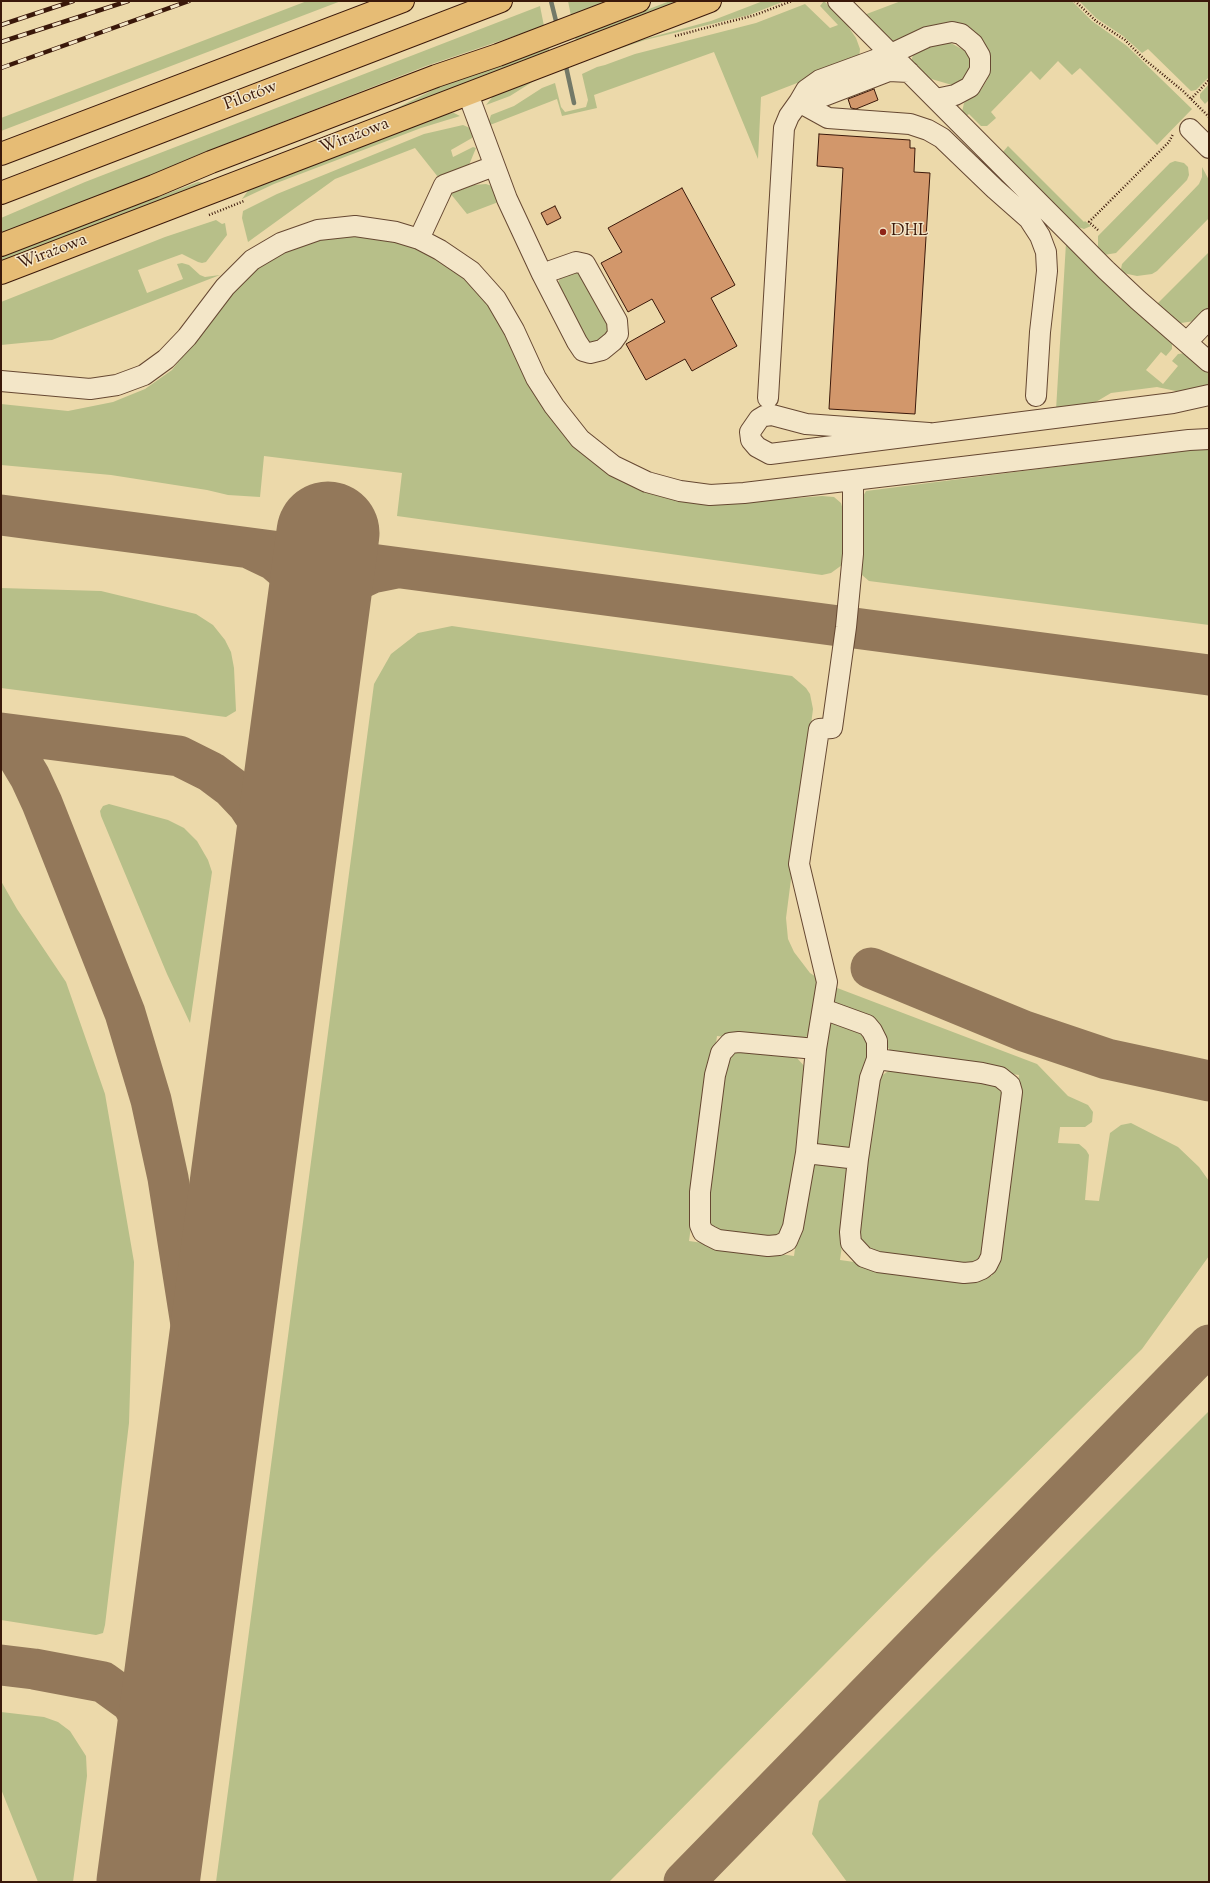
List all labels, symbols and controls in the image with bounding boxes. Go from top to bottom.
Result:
street label: Pilotów [222,78,280,116]
street label: Wirażowa [317,114,393,160]
place label: DHL [891,222,928,242]
marker: DHL [878,227,888,237]
street label: Wirażowa [15,230,91,276]

